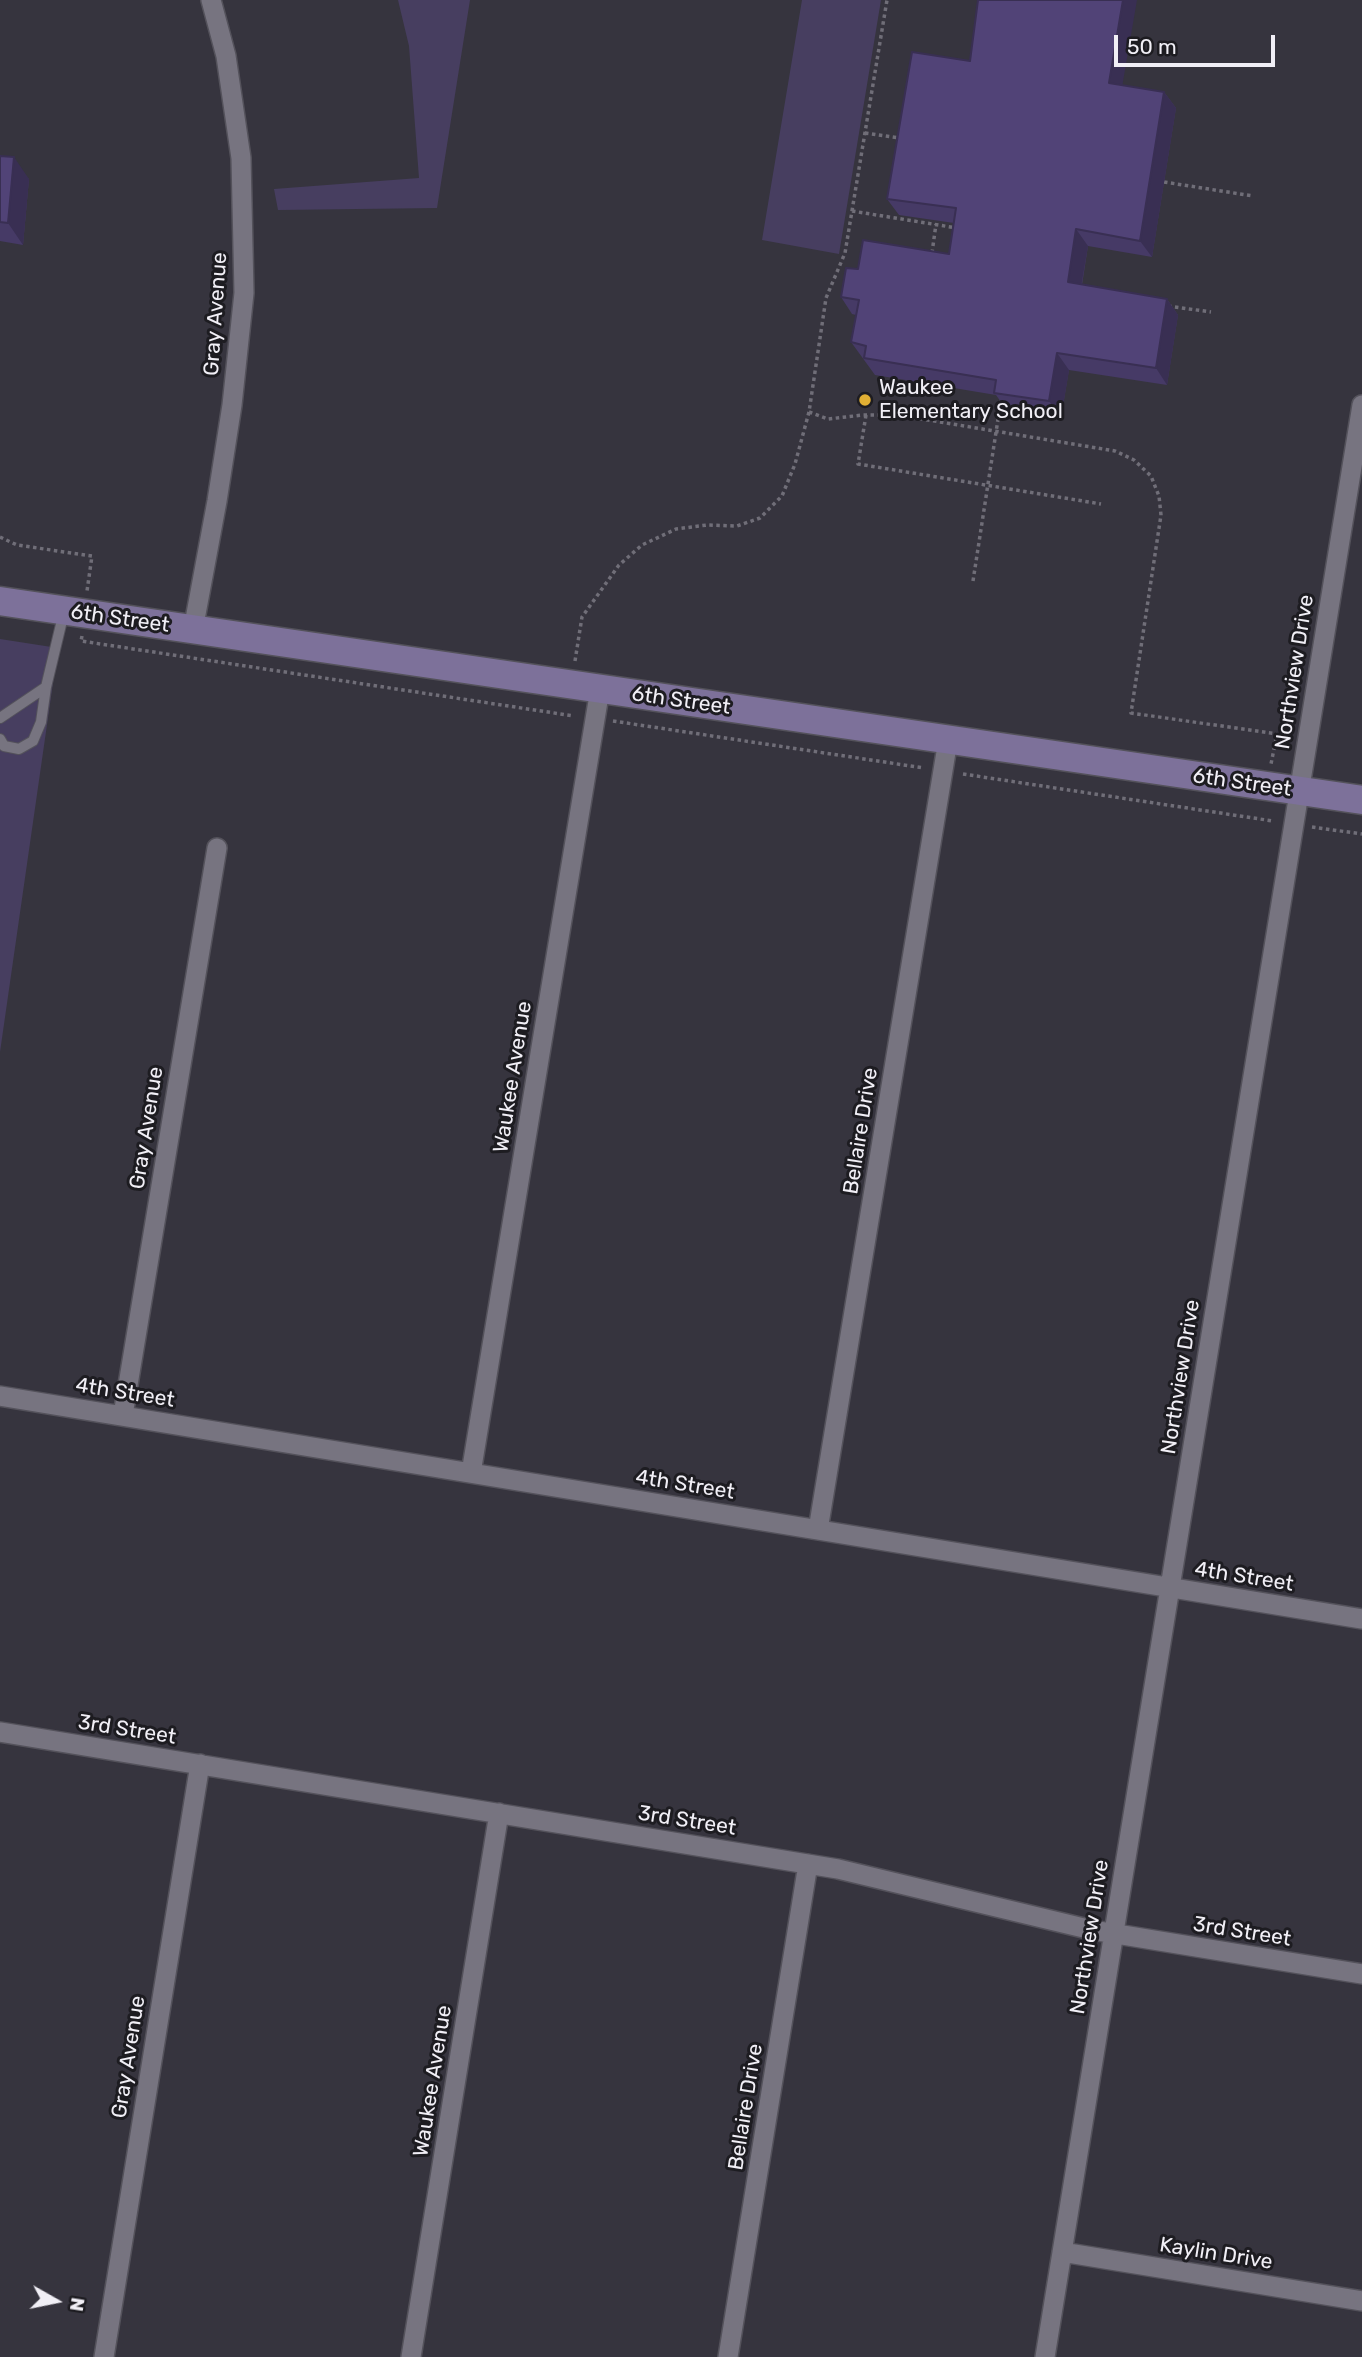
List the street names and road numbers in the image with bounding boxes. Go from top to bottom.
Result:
street label: Gray Avenue [199,251,233,377]
street label: Northview Drive [1270,593,1320,751]
street label: 6th Street [69,600,171,638]
street label: 6th Street [630,682,732,720]
street label: 6th Street [1191,764,1293,802]
street label: Waukee Avenue [489,999,537,1155]
street label: Gray Avenue [125,1065,169,1191]
street label: Bellaire Drive [839,1066,883,1196]
street label: Northview Drive [1156,1298,1206,1456]
street label: 4th Street [74,1373,176,1413]
street label: 4th Street [634,1465,736,1505]
street label: 4th Street [1193,1557,1295,1597]
street label: 3rd Street [76,1710,178,1750]
street label: 3rd Street [636,1801,738,1841]
street label: Northview Drive [1065,1858,1115,2016]
street label: 3rd Street [1191,1912,1293,1952]
street label: Gray Avenue [107,1994,151,2120]
street label: Waukee Avenue [409,2003,457,2159]
street label: Bellaire Drive [724,2042,768,2172]
street label: Kaylin Drive [1158,2233,1274,2275]

